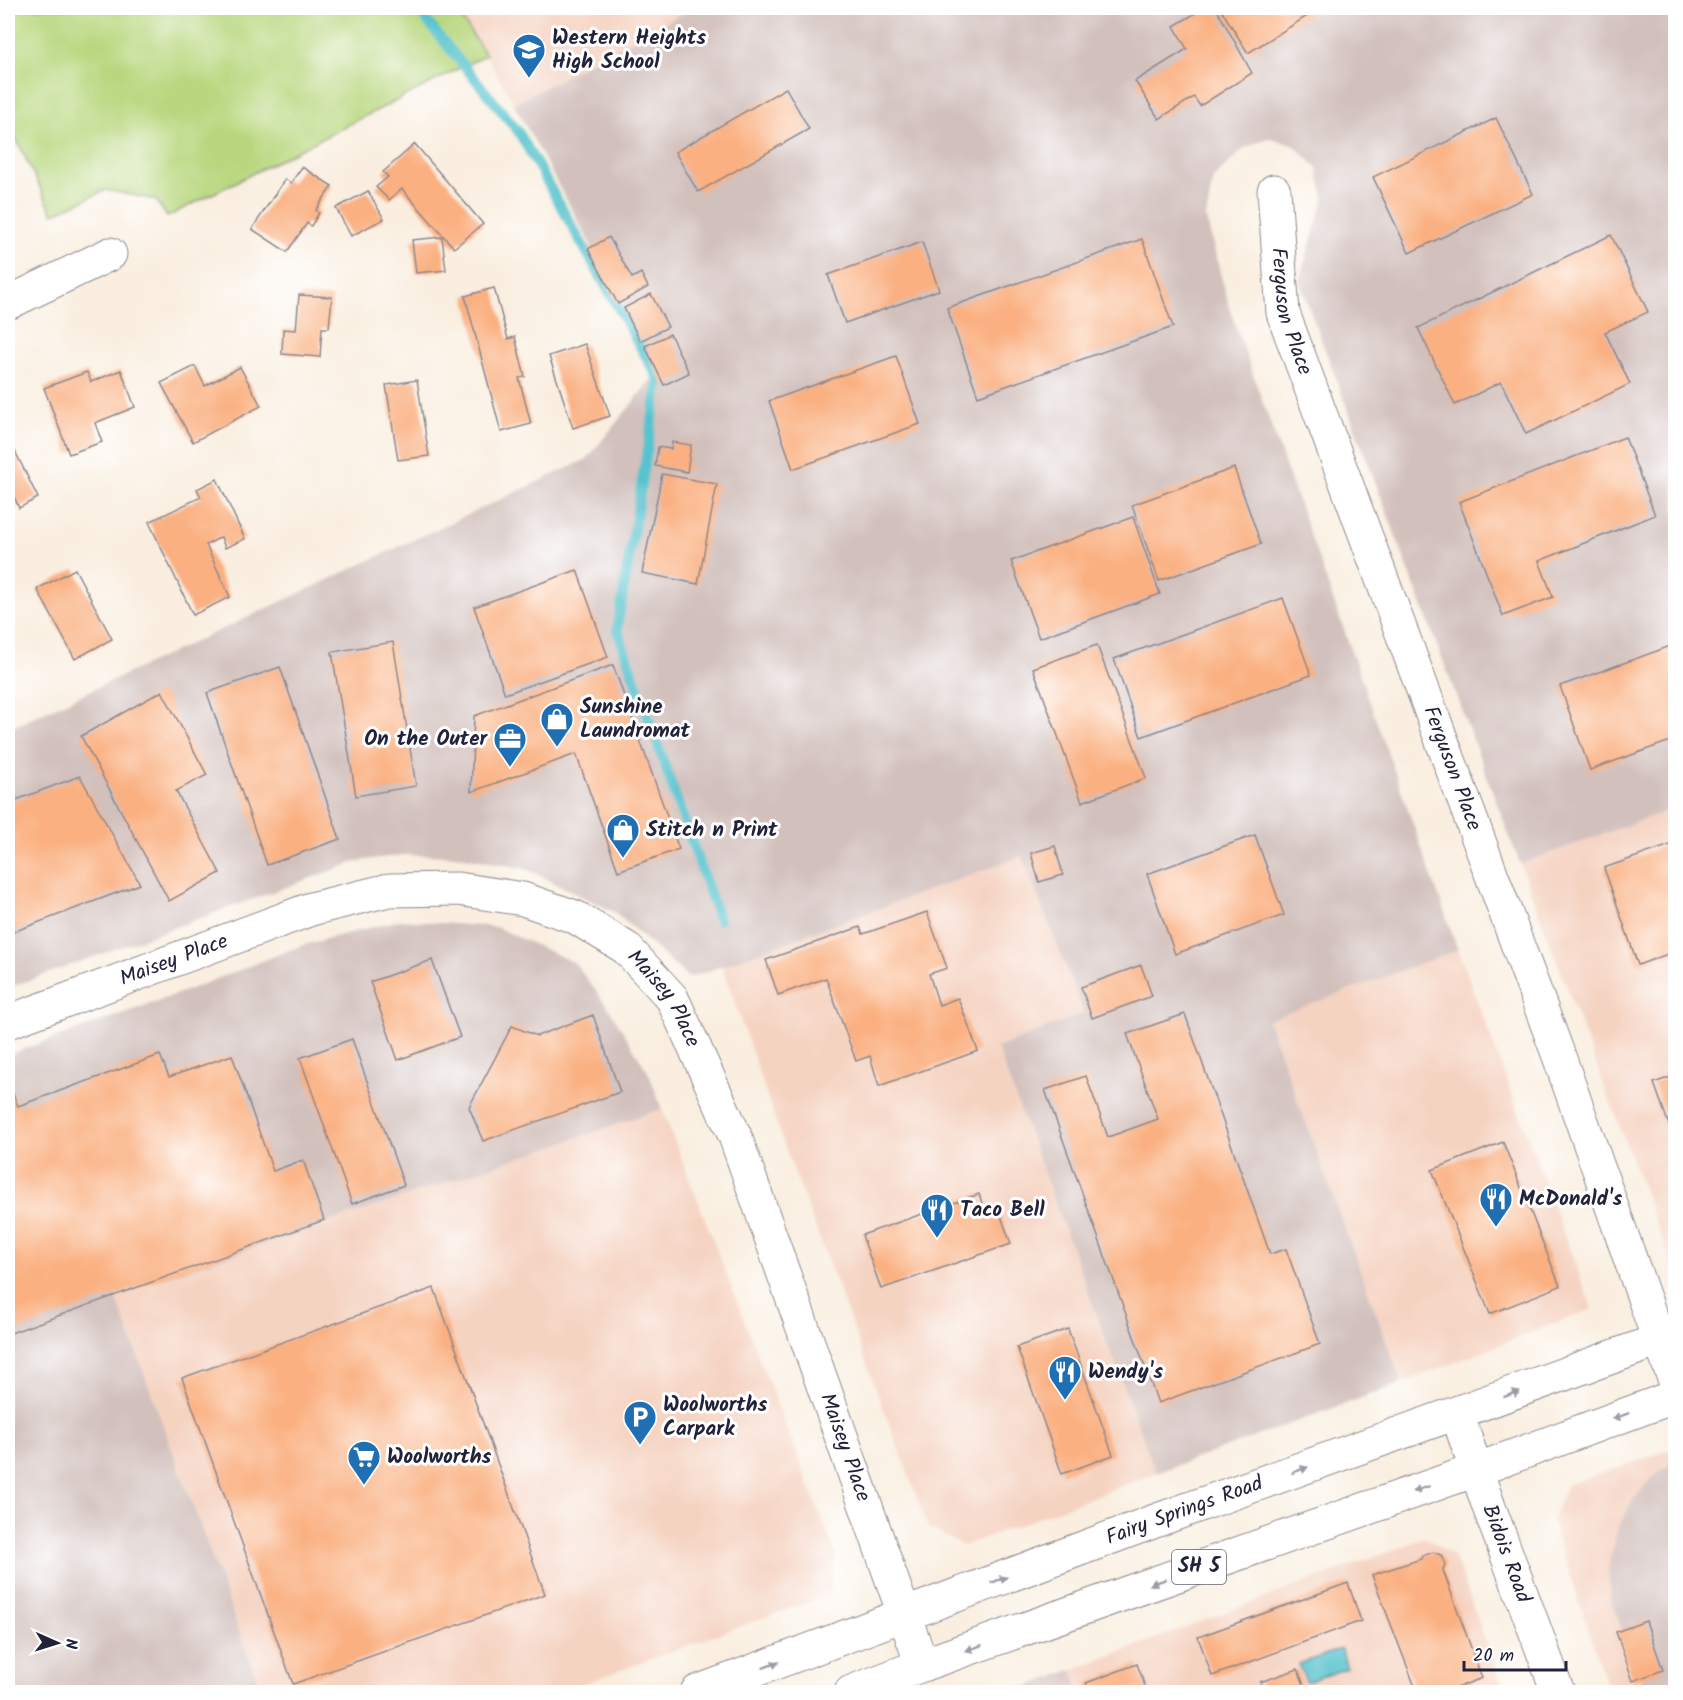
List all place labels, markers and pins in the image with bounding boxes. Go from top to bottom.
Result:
place label: Western Heights High School [552,22,706,79]
school or university icon: Western Heights High School [511,32,547,79]
place label: Sunshine Laundromat [580,691,690,748]
shop icon: Sunshine Laundromat [539,701,575,748]
office icon: On the Outer [492,721,528,768]
place label: On the Outer [364,723,488,756]
shop icon: Stitch n Print [605,812,641,859]
place label: Stitch n Print [646,814,778,847]
restaurant icon: McDonald's [1478,1181,1514,1228]
place label: McDonald's [1519,1183,1623,1216]
restaurant icon: Taco Bell [919,1192,955,1239]
place label: Taco Bell [960,1194,1045,1227]
restaurant icon: Wendy's [1047,1354,1083,1401]
place label: Wendy's [1088,1356,1163,1389]
place label: Woolworths Carpark [663,1389,768,1446]
parking icon: Woolworths Carpark [622,1399,658,1446]
supermarket icon: Woolworths [346,1439,382,1486]
place label: Woolworths [387,1441,492,1474]

